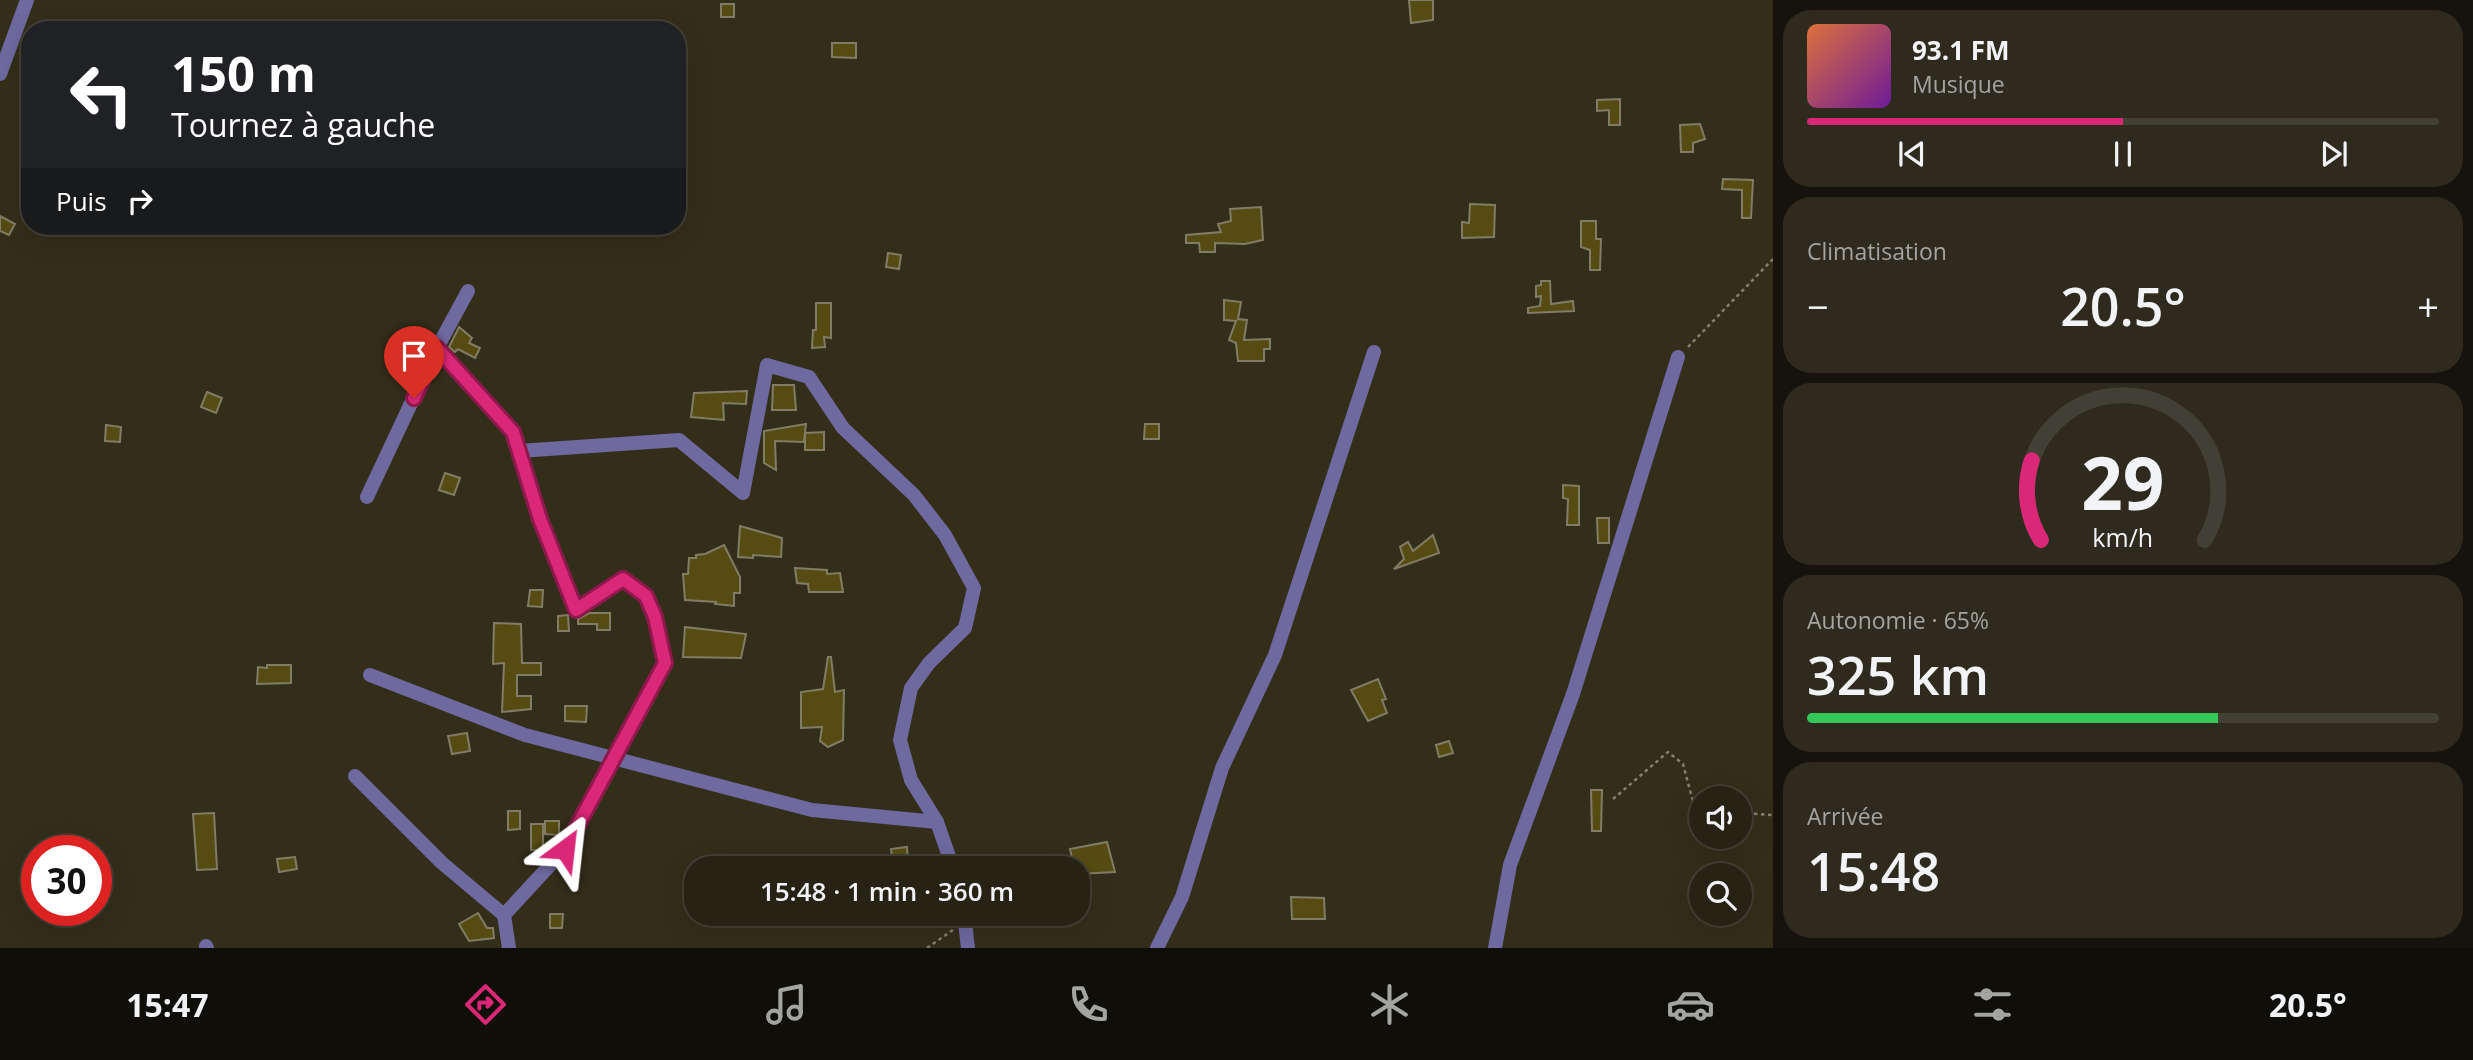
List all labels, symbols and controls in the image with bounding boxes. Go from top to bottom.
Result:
text: 93.1 FM [1912,32,2010,68]
text: 150 m [171,40,316,106]
icon: left [56,49,147,140]
text: Musique [1912,68,2005,100]
text: Tournez à gauche [171,103,435,146]
icon: previous [1893,135,1931,173]
icon: pause [2104,135,2142,173]
icon: next [2315,135,2353,173]
icon: right [121,182,159,220]
text: Puis [56,183,107,219]
text: Climatisation [1807,235,1947,267]
text: 20.5° [2060,270,2186,341]
text: − [1807,280,1829,332]
text: + [2417,280,2439,332]
pin [384,326,444,398]
icon: arrive [395,337,433,375]
text: 29 [2081,432,2165,531]
text: km/h [2093,520,2153,554]
text: Autonomie · 65% [1807,604,1989,636]
text: 325 km [1807,639,1989,710]
map controls [1689,786,1752,926]
button: sound [1689,786,1752,849]
text: Arrivée [1807,800,1883,832]
position arrow [528,812,602,886]
speed limit sign: 30 [21,835,112,926]
text: 15:48 [1807,835,1940,906]
button: search [1689,863,1752,926]
text: 15:48 · 1 min · 360 m [760,873,1014,909]
icon: directions [461,980,510,1029]
icon: music [762,980,811,1029]
icon: phone [1064,980,1113,1029]
icon: climate [1365,980,1414,1029]
icon: car [1666,980,1715,1029]
icon: filters [1968,980,2017,1029]
text: 15:47 [126,983,208,1026]
text: 20.5° [2269,983,2347,1026]

